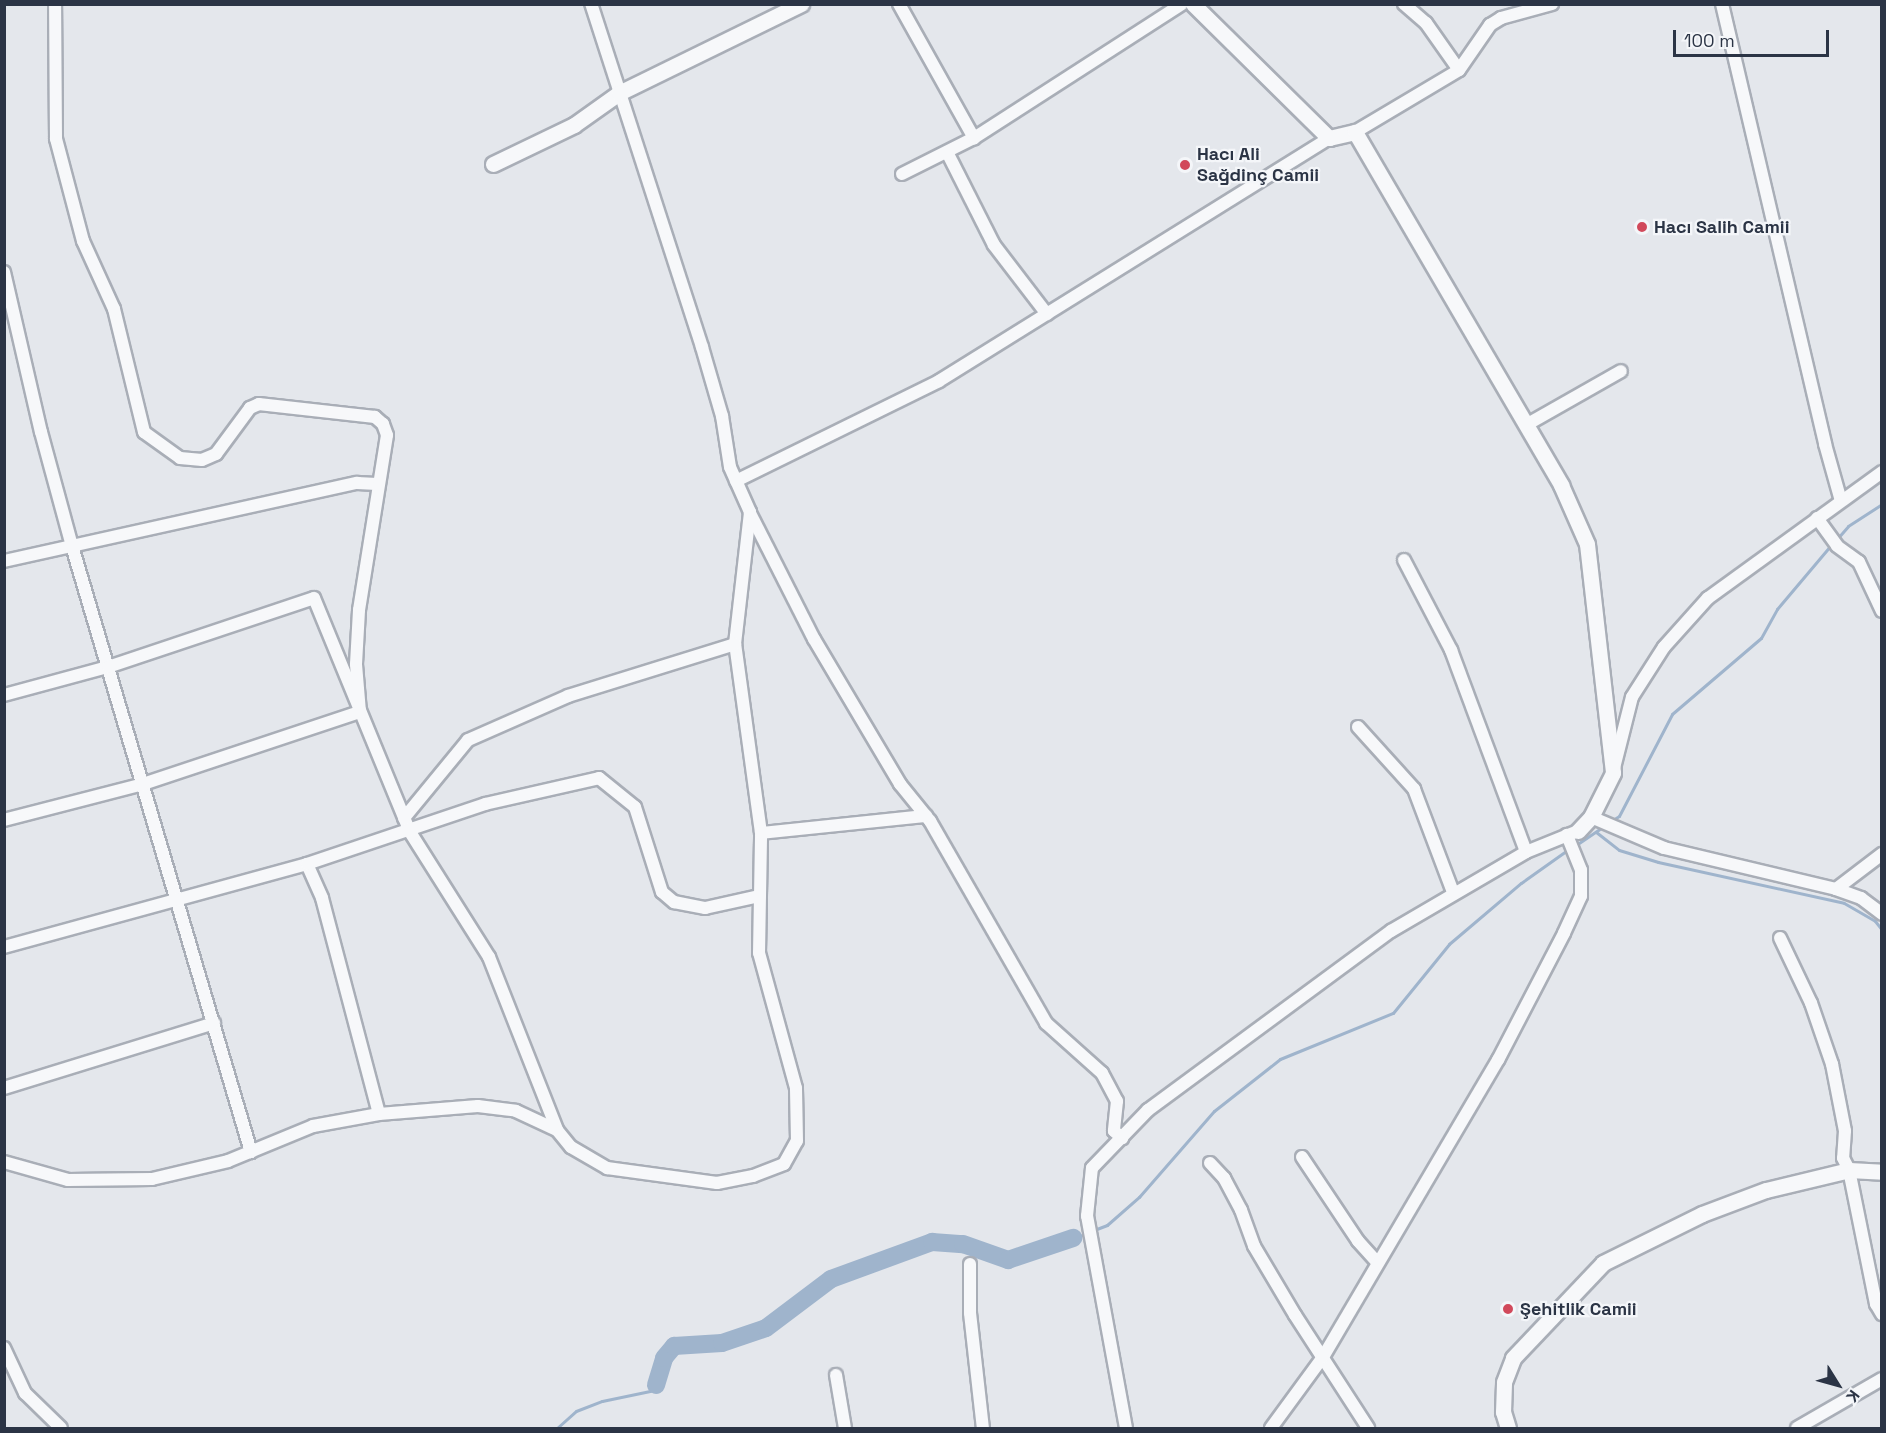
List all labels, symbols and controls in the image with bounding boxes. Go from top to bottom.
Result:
scale bar [1676,18,1832,56]
text: 100 m [1684,29,1735,52]
place label: Hacı Ali Sağdinç Camii [1197,144,1319,186]
marker: Hacı Ali Sağdinç Camii [1178,158,1192,172]
place label: Hacı Salih Camii [1654,216,1789,238]
marker: Hacı Salih Camii [1635,220,1649,234]
place label: Şehitlik Camii [1520,1298,1637,1320]
marker: Şehitlik Camii [1501,1302,1515,1316]
north arrow [1808,1355,1868,1415]
text: K [1841,1386,1864,1406]

